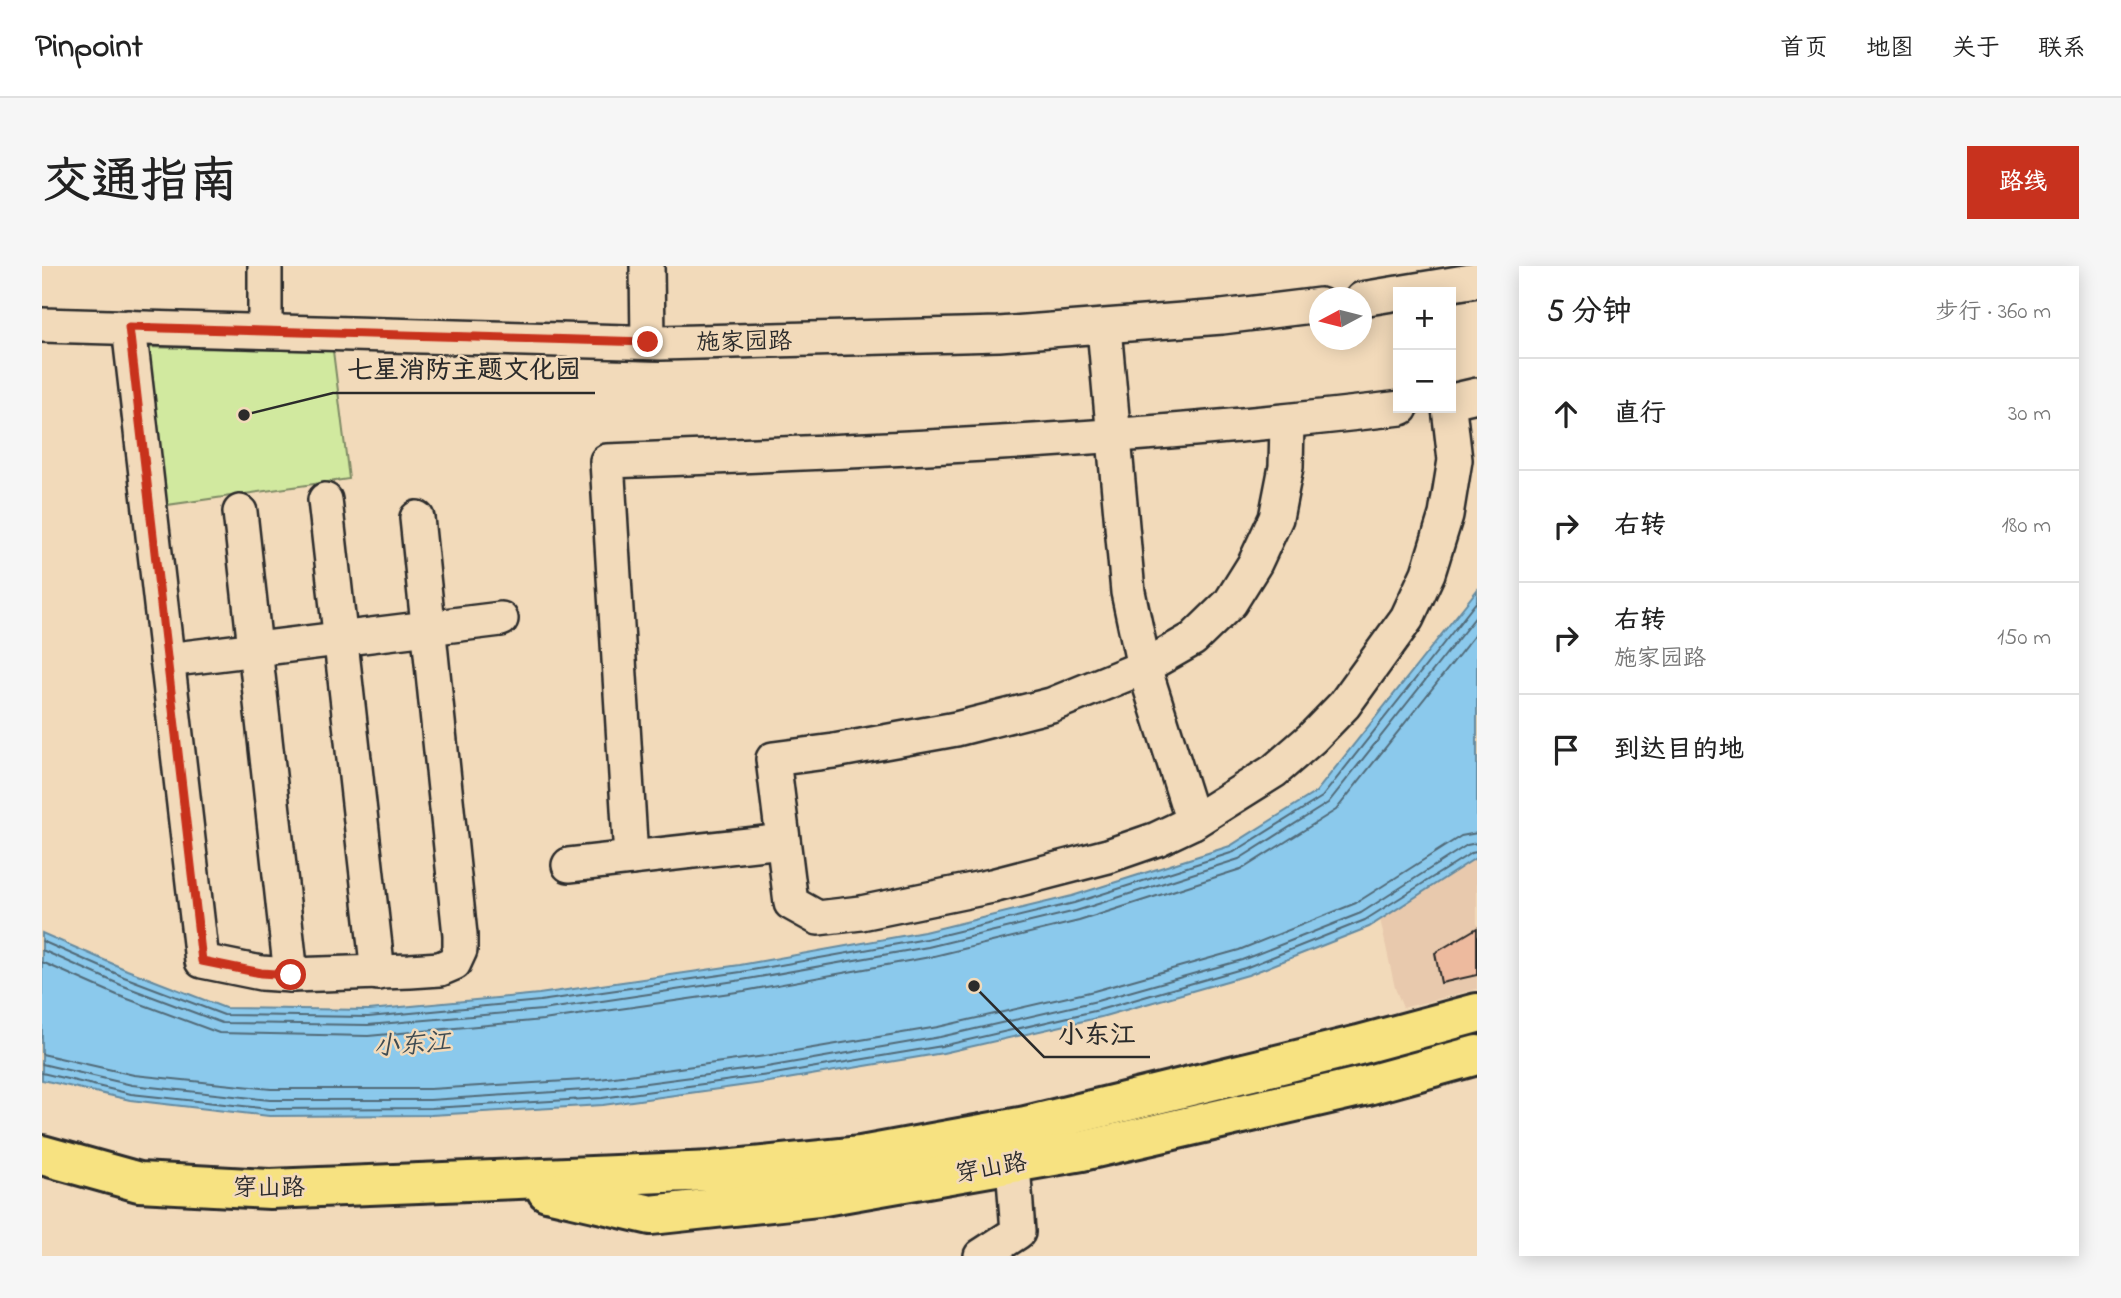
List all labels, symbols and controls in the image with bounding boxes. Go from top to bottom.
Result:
text: Pinpoint [35,24,143,72]
text: 首页 [1780,32,1828,67]
text: 地图 [1866,32,1914,67]
text: 关于 [1952,32,2000,67]
text: 联系 [2038,32,2086,67]
button: 路线 [1967,146,2079,219]
text: 交通指南 [42,148,238,220]
north arrow [1309,287,1372,350]
map controls [1393,287,1456,413]
button: + [1393,287,1456,350]
text: 5 分钟 [1547,291,1632,335]
text: 步行 · 360 m [1935,296,2051,329]
street label: 施家园路 [696,325,792,362]
route end [632,326,663,357]
callout: 七星消防主题文化园 [333,346,595,393]
button: − [1393,350,1456,413]
text: 七星消防主题文化园 [347,353,581,391]
icon: ahead [1547,395,1585,433]
text: 直行 [1614,396,1666,434]
text: 30 m [2008,398,2051,431]
icon: right [1547,507,1585,545]
text: 右转 [1614,508,1666,546]
text: 180 m [2002,510,2051,543]
text: 右转 [1614,603,1666,641]
icon: right [1547,619,1585,657]
text: 150 m [1997,622,2051,655]
text: 施家园路 [1614,643,1706,676]
icon: arrive [1547,731,1585,769]
text: 到达目的地 [1614,732,1744,770]
route start [275,959,306,990]
callout: 小东江 [1044,1010,1150,1057]
text: 小东江 [1058,1018,1136,1056]
water label: 小东江 [372,1024,453,1068]
street label: 穿山路 [953,1146,1030,1193]
street label: 穿山路 [233,1172,305,1207]

